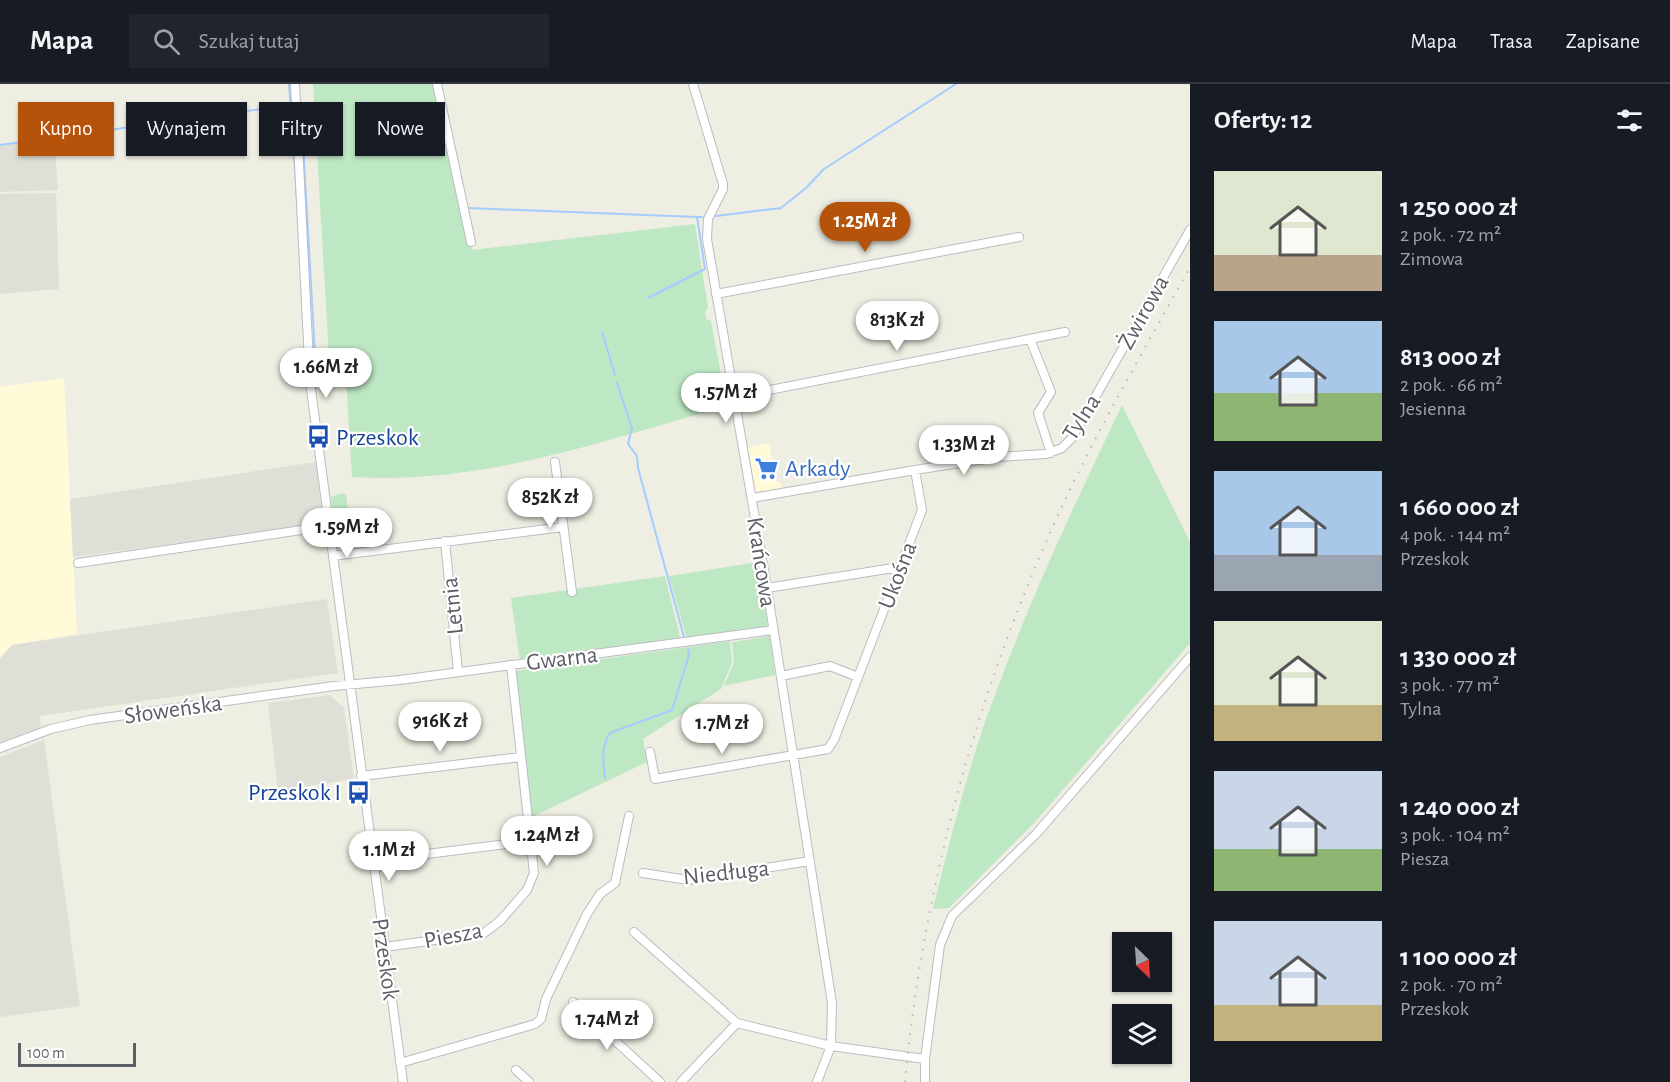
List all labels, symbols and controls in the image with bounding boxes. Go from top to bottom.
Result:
search box [129,14,549,68]
icon: search [150,25,183,58]
text: Mapa [30,27,93,55]
text: Szukaj tutaj [198,30,300,52]
text: Mapa [1411,31,1457,52]
text: Trasa [1490,31,1533,52]
text: Zapisane [1566,31,1640,52]
chip: Kupno [18,102,114,156]
chip: Wynajem [126,102,247,156]
chip: Filtry [259,102,343,156]
chip: Nowe [355,102,445,156]
icon: filters [1613,104,1646,137]
text: Oferty: 12 [1214,107,1312,133]
text: 1 250 000 zł [1400,194,1517,220]
icon: home [1262,195,1334,267]
pin: 1.25M zł [803,202,927,253]
text: 1.25M zł [833,211,897,231]
text: 2 pok. · 72 m² [1400,225,1501,245]
text: Zimowa [1400,249,1463,269]
street label: Żwirowa [1113,271,1174,353]
pin: 813K zł [842,301,952,352]
text: 813K zł [870,310,924,330]
text: 813 000 zł [1400,344,1500,370]
icon: home [1262,345,1334,417]
pin: 1.66M zł [264,348,388,399]
text: 1.66M zł [294,357,358,377]
pin: 1.57M zł [664,373,788,424]
text: 2 pok. · 66 m² [1400,375,1502,395]
text: 1.57M zł [695,382,757,402]
street label: Tylna [1058,390,1105,445]
text: Jesienna [1400,399,1466,419]
bus stop icon: Przeskok [305,424,331,450]
pin: 1.33M zł [902,425,1026,476]
place label: Przeskok [336,426,419,450]
text: 1.33M zł [933,434,995,454]
supermarket icon: Arkady [754,455,780,481]
place label: Arkady [785,457,851,481]
pin: 852K zł [495,478,605,529]
text: 852K zł [522,487,578,507]
text: 1 660 000 zł [1400,494,1519,520]
icon: home [1262,495,1334,567]
pin: 1.59M zł [285,508,409,559]
street label: Krańcowa [742,515,780,609]
text: 1.59M zł [315,517,379,537]
text: 4 pok. · 144 m² [1400,525,1510,545]
street label: Ukośna [874,539,922,612]
text: Przeskok [1400,549,1469,569]
street label: Letnia [438,576,468,636]
street label: Gwarna [525,643,599,675]
text: 1 330 000 zł [1400,644,1516,670]
icon: home [1262,645,1334,717]
text: 3 pok. · 77 m² [1400,675,1499,695]
street label: Słoweńska [123,691,224,729]
text: Tylna [1400,699,1442,719]
pin: 916K zł [385,702,495,753]
pin: 1.7M zł [667,704,777,755]
text: 916K zł [412,711,468,731]
text: 1.7M zł [695,713,749,733]
bus stop icon: Przeskok I [346,779,372,805]
place label: Przeskok I [248,781,341,805]
text: 1 240 000 zł [1400,794,1519,820]
icon: home [1262,795,1334,867]
pin: 1.24M zł [485,816,609,867]
text: 1.24M zł [515,825,579,845]
text: 3 pok. · 104 m² [1400,825,1510,845]
pin: 1.1M zł [334,831,444,882]
text: 1.1M zł [363,840,415,860]
text: Piesza [1400,849,1449,869]
street label: Niedługa [682,857,770,889]
street label: Przeskok [367,917,403,1002]
street label: Piesza [422,919,485,953]
north arrow [1112,932,1172,992]
map controls [1112,932,1172,1064]
text: 1 100 000 zł [1400,944,1517,970]
icon: home [1262,945,1334,1017]
text: 2 pok. · 70 m² [1400,975,1502,995]
text: Przeskok [1400,999,1469,1019]
pin: 1.74M zł [545,1000,669,1051]
button: layers [1112,1004,1172,1064]
text: 1.74M zł [575,1009,639,1029]
scale bar [18,1040,136,1068]
text: 100 m [27,1045,65,1061]

